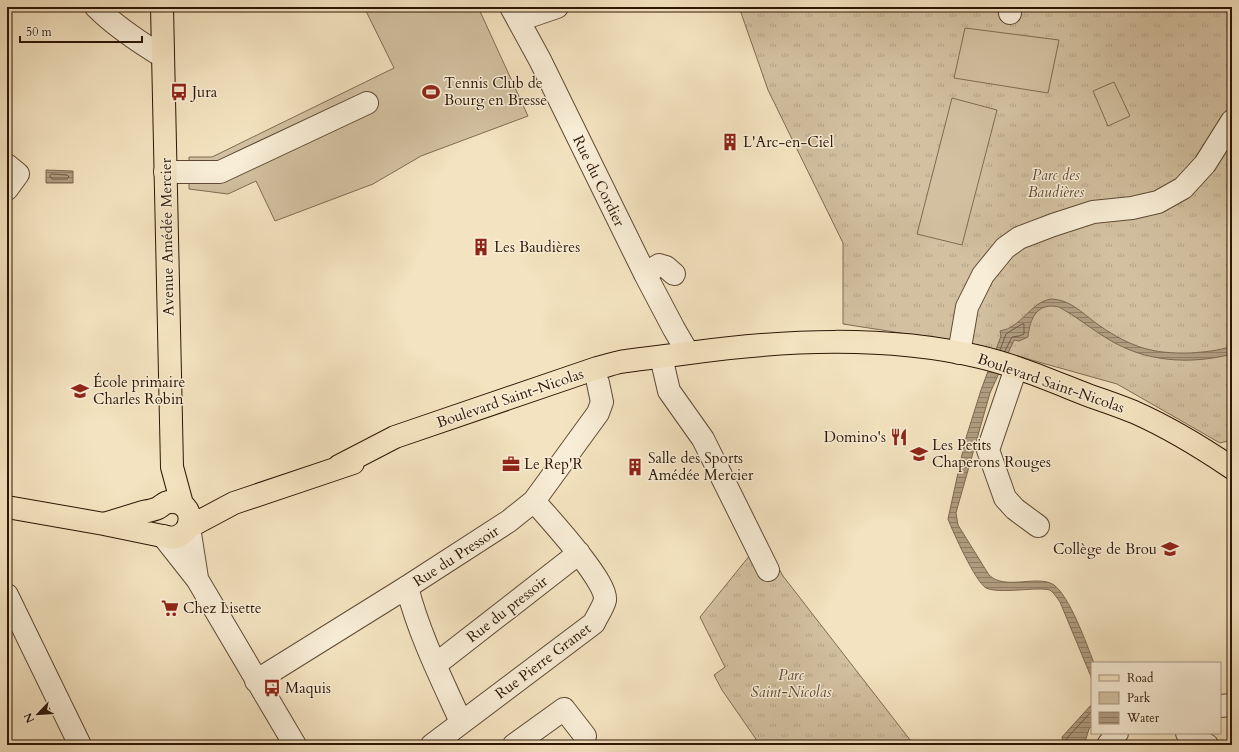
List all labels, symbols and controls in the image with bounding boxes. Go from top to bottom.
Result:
scale bar [20,18,142,44]
text: 50 m [26,24,53,40]
place label: Tennis Club de Bourg en Bresse [444,73,547,110]
bus stop icon: Jura [169,82,189,102]
place label: Jura [190,82,218,102]
sports icon: Tennis Club de Bourg en Bresse [421,82,441,102]
street label: Rue du Cordier [568,132,630,230]
building icon: L'Arc-en-Ciel [720,132,740,152]
place label: L'Arc-en-Ciel [743,132,834,152]
street label: Avenue Amédée Mercier [156,157,178,316]
park label: Parc des Baudières [1028,165,1084,202]
building icon: Les Baudières [471,237,491,257]
place label: Les Baudières [494,237,580,257]
street label: Boulevard Saint-Nicolas [975,348,1127,418]
street label: Boulevard Saint-Nicolas [434,363,586,433]
place label: École primaire Charles Robin [93,372,185,409]
school or university icon: École primaire Charles Robin [70,381,90,401]
place label: Domino's [824,427,886,447]
restaurant icon: Domino's [889,427,909,447]
place label: Les Petits Chaperons Rouges [932,435,1051,472]
school or university icon: Les Petits Chaperons Rouges [909,444,929,464]
place label: Salle des Sports Amédée Mercier [648,448,754,485]
office icon: Le Rep'R [501,454,521,474]
place label: Le Rep'R [524,454,584,474]
building icon: Salle des Sports Amédée Mercier [625,457,645,477]
street label: Rue du Pressoir [409,520,503,591]
place label: Collège de Brou [1053,539,1157,559]
school or university icon: Collège de Brou [1160,539,1180,559]
street label: Rue du pressoir [462,571,552,647]
supermarket icon: Chez Lisette [160,598,180,618]
place label: Chez Lisette [183,598,262,618]
street label: Rue Pierre Granet [491,618,595,704]
legend [1091,662,1221,734]
park label: Parc Saint-Nicolas [750,665,832,702]
text: Road [1127,670,1154,686]
bus stop icon: Maquis [262,678,282,698]
place label: Maquis [285,678,331,698]
text: Park [1127,690,1151,706]
north arrow [18,694,58,734]
text: N [20,710,38,726]
text: Water [1126,710,1160,726]

